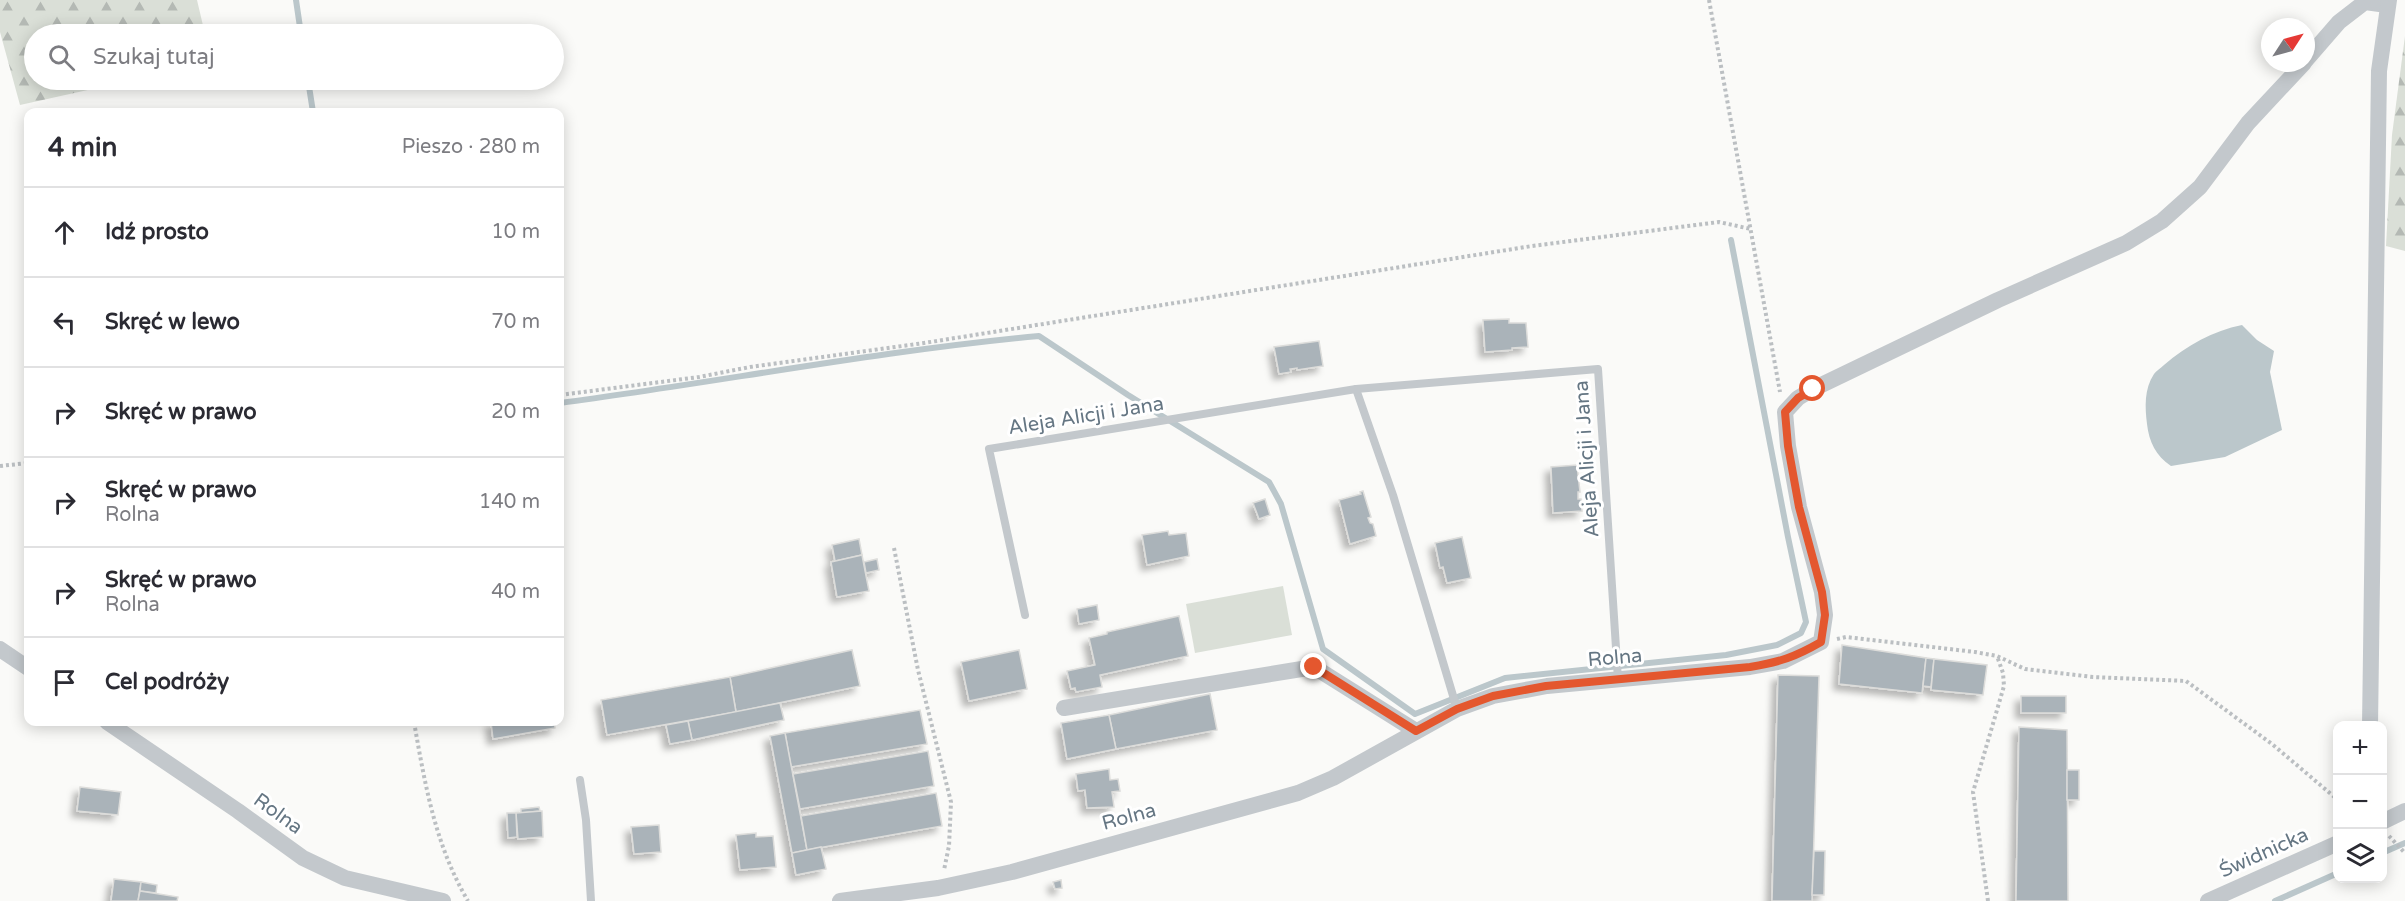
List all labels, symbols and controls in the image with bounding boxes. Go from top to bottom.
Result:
north arrow [2261,18,2315,72]
search box [24,24,564,90]
icon: search [45,41,78,74]
text: Szukaj tutaj [93,44,215,70]
text: 4 min [48,132,117,163]
text: Pieszo · 280 m [402,135,540,159]
icon: ahead [48,216,81,249]
text: Idź prosto [105,219,209,245]
text: 10 m [491,220,540,244]
icon: left [48,306,81,339]
text: Skręć w lewo [105,309,240,335]
text: 70 m [491,310,540,334]
route start [1799,375,1825,401]
street label: Aleja Alicji i Jana [1570,380,1604,538]
street label: Aleja Alicji i Jana [1006,392,1166,440]
icon: right [48,396,81,429]
text: Skręć w prawo [105,399,257,425]
text: 20 m [491,400,540,424]
text: Skręć w prawo [105,477,257,503]
icon: right [48,486,81,519]
text: 140 m [479,490,540,514]
text: Rolna [105,503,160,527]
text: Skręć w prawo [105,567,257,593]
icon: right [48,576,81,609]
text: 40 m [491,580,540,604]
text: Rolna [105,593,160,617]
street label: Rolna [1587,644,1643,672]
route end [1300,653,1326,679]
icon: arrive [48,666,81,699]
text: Cel podróży [105,669,229,695]
map controls [2333,721,2387,883]
button: + [2333,721,2387,775]
button: − [2333,775,2387,829]
street label: Rolna [249,788,307,840]
street label: Rolna [1099,798,1159,836]
street label: Świdnicka [2215,822,2312,883]
button: layers [2333,829,2387,883]

